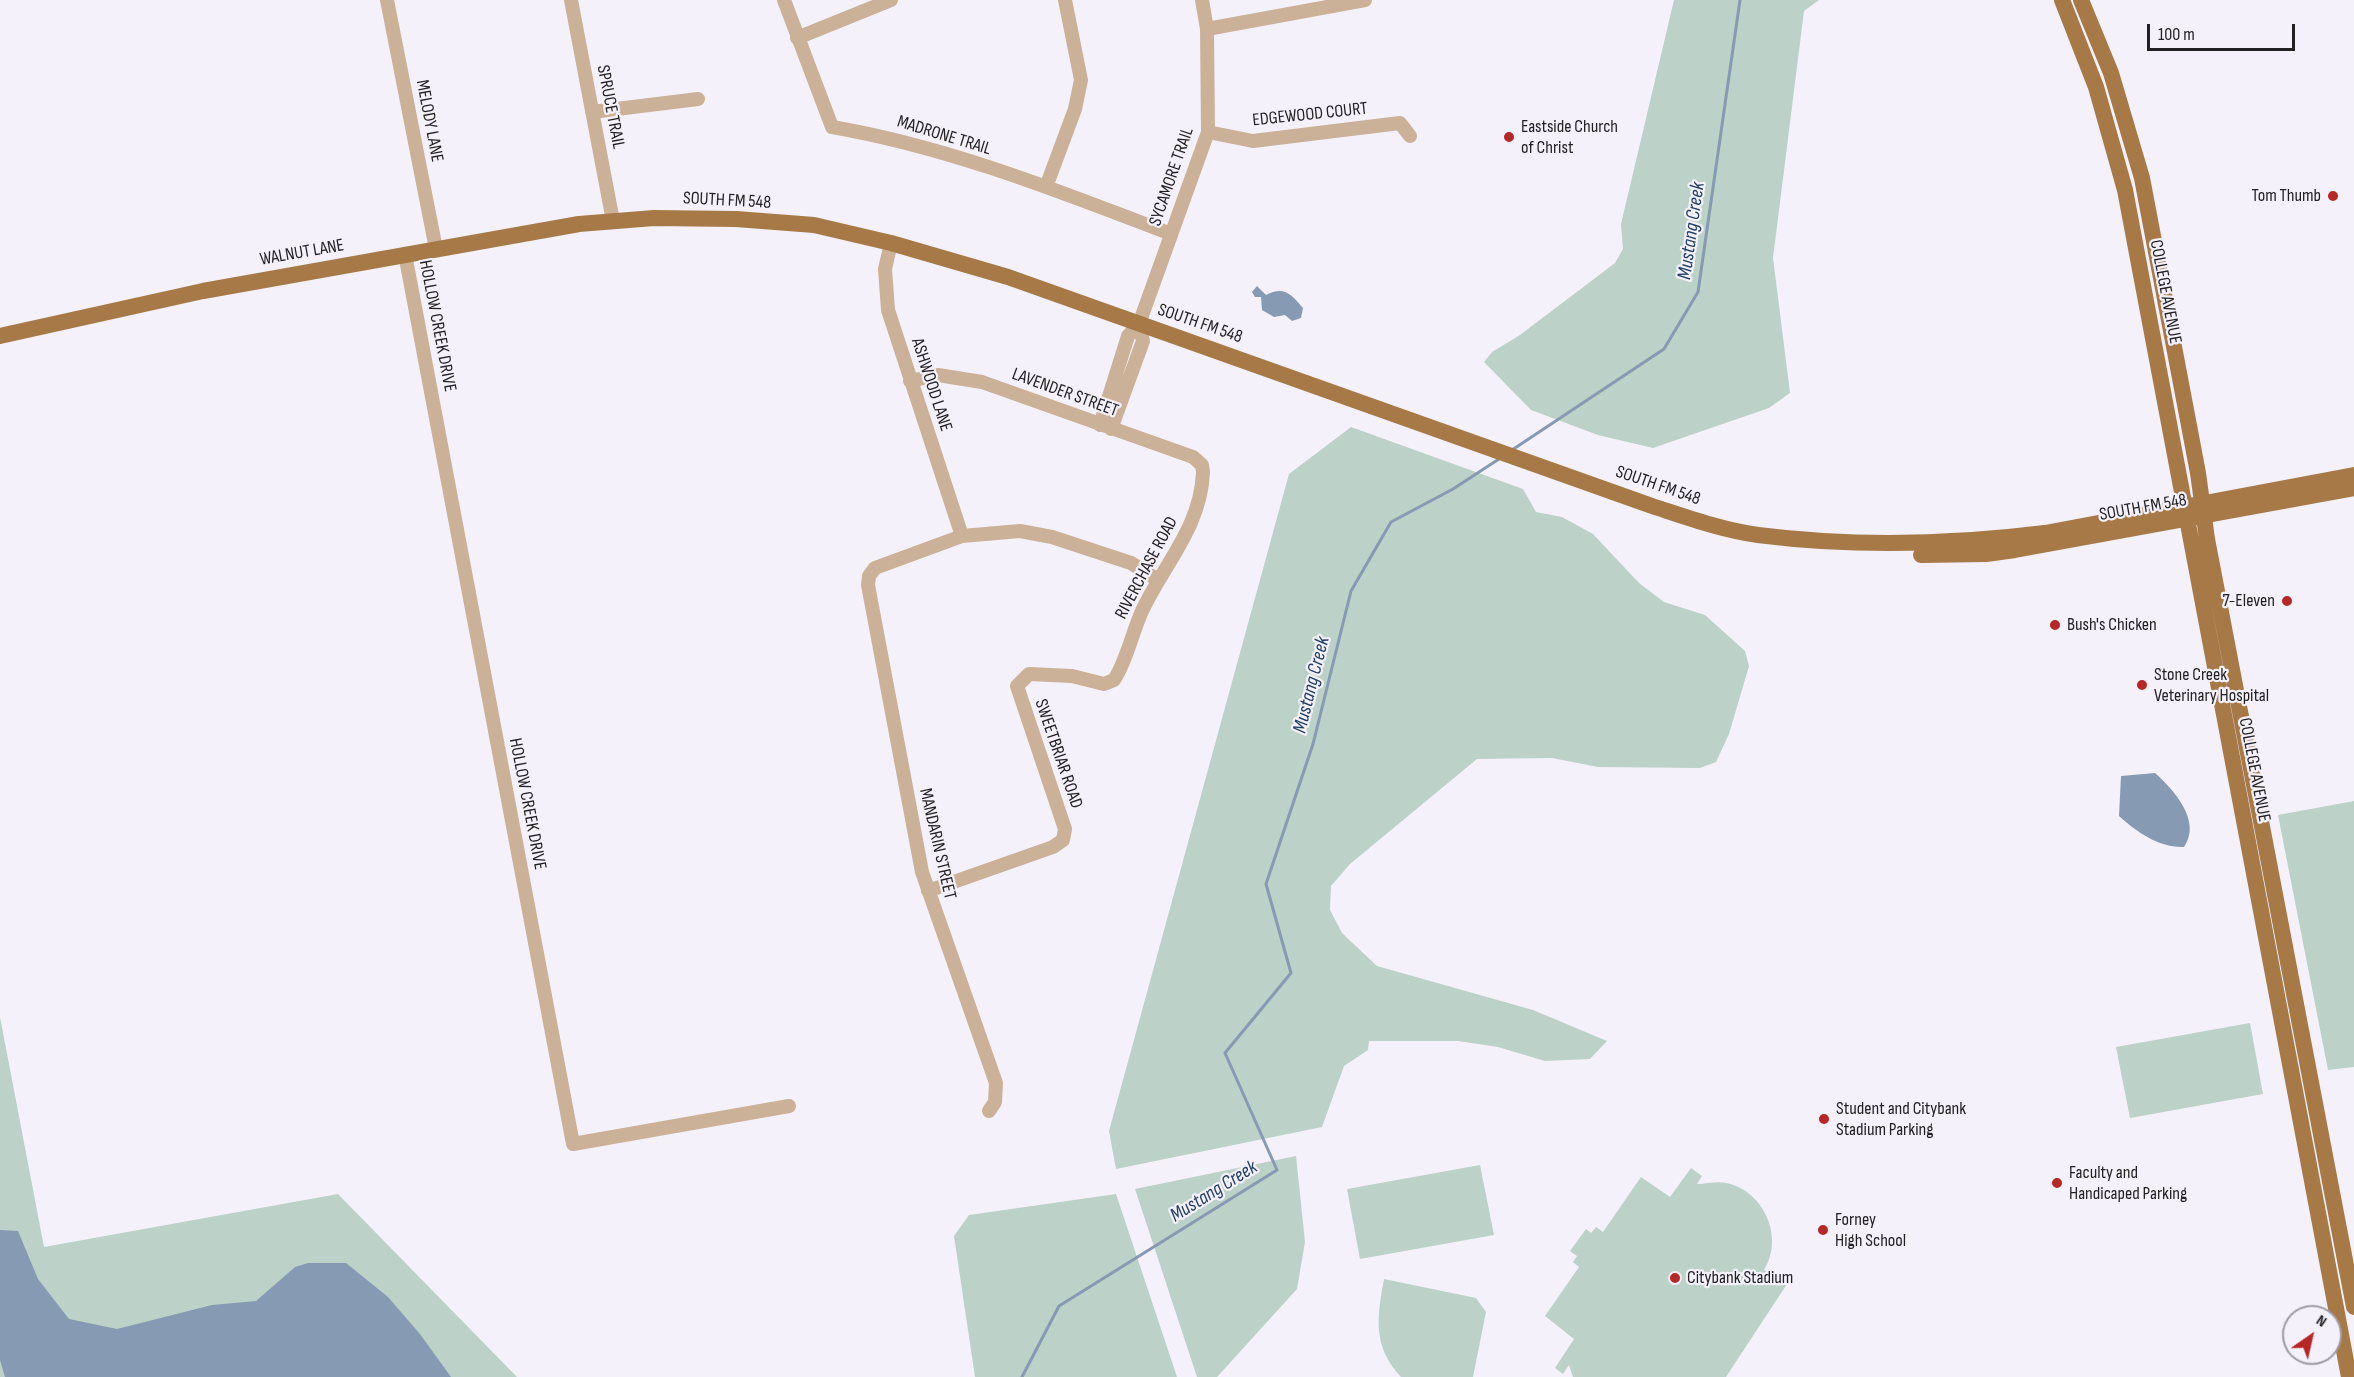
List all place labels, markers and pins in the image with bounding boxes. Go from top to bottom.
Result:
place label: Eastside Church of Christ [1521,116,1618,158]
marker: Eastside Church of Christ [1502,130,1516,144]
place label: Tom Thumb [2252,185,2321,207]
marker: Tom Thumb [2326,189,2340,203]
place label: 7-Eleven [2222,590,2275,612]
marker: 7-Eleven [2280,594,2294,608]
place label: Bush's Chicken [2067,614,2157,636]
marker: Bush's Chicken [2048,618,2062,632]
place label: Stone Creek Veterinary Hospital [2154,664,2269,706]
marker: Stone Creek Veterinary Hospital [2135,678,2149,692]
place label: Student and Citybank Stadium Parking [1836,1098,1966,1140]
marker: Student and Citybank Stadium Parking [1817,1112,1831,1126]
place label: Faculty and Handicaped Parking [2069,1162,2187,1204]
marker: Faculty and Handicaped Parking [2050,1176,2064,1190]
place label: Forney High School [1835,1209,1906,1252]
marker: Forney High School [1816,1223,1830,1237]
place label: Citybank Stadium [1687,1267,1793,1289]
marker: Citybank Stadium [1668,1271,1682,1285]

